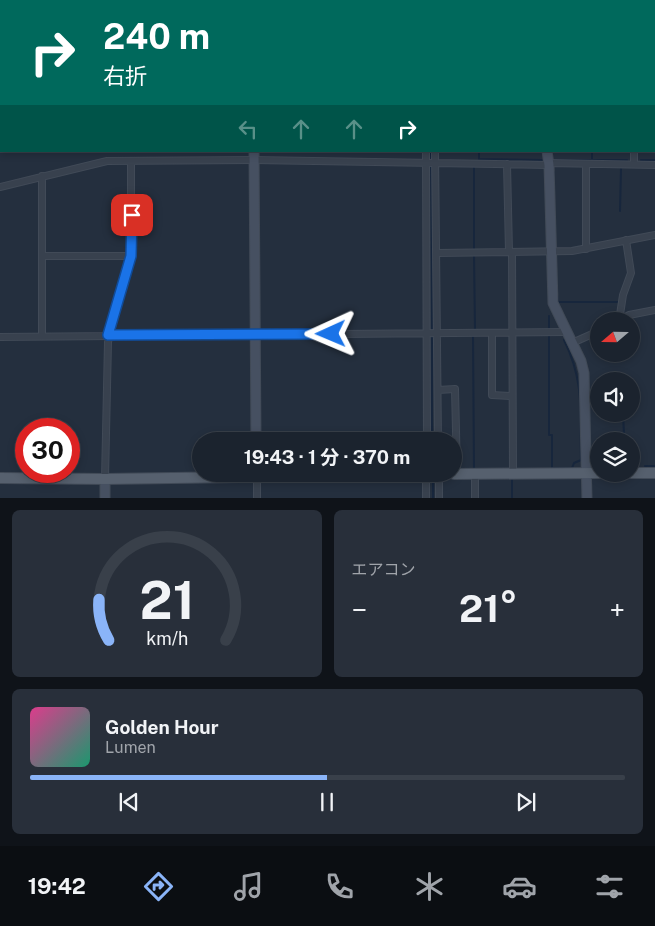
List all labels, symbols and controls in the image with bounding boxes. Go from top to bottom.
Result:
text: 240 m [103,16,210,57]
icon: right [20,20,85,85]
text: 右折 [103,63,147,89]
icon: left [234,115,262,143]
icon: ahead [287,115,315,143]
icon: ahead [340,115,368,143]
icon: right [393,115,421,143]
pin [111,194,153,236]
icon: arrive [118,201,146,229]
position arrow [304,307,356,359]
north arrow [590,312,640,362]
map controls [590,312,640,482]
button: sound [590,372,640,422]
speed limit sign: 30 [15,418,80,483]
button: layers [590,432,640,482]
text: 19:43 · 1 分 · 370 m [244,446,410,468]
text: エアコン [352,560,416,579]
text: 21 [139,570,194,631]
text: 21° [459,586,517,631]
text: − [352,593,367,626]
text: + [609,593,625,626]
text: km/h [146,628,188,649]
text: Golden Hour [105,716,219,738]
text: Lumen [105,738,156,757]
icon: previous [115,788,143,816]
icon: pause [313,788,341,816]
icon: next [512,788,540,816]
icon: directions [141,869,176,904]
icon: music [231,869,266,904]
icon: phone [322,869,357,904]
icon: climate [412,869,447,904]
icon: car [502,869,537,904]
icon: filters [592,869,627,904]
text: 19:42 [28,873,86,899]

